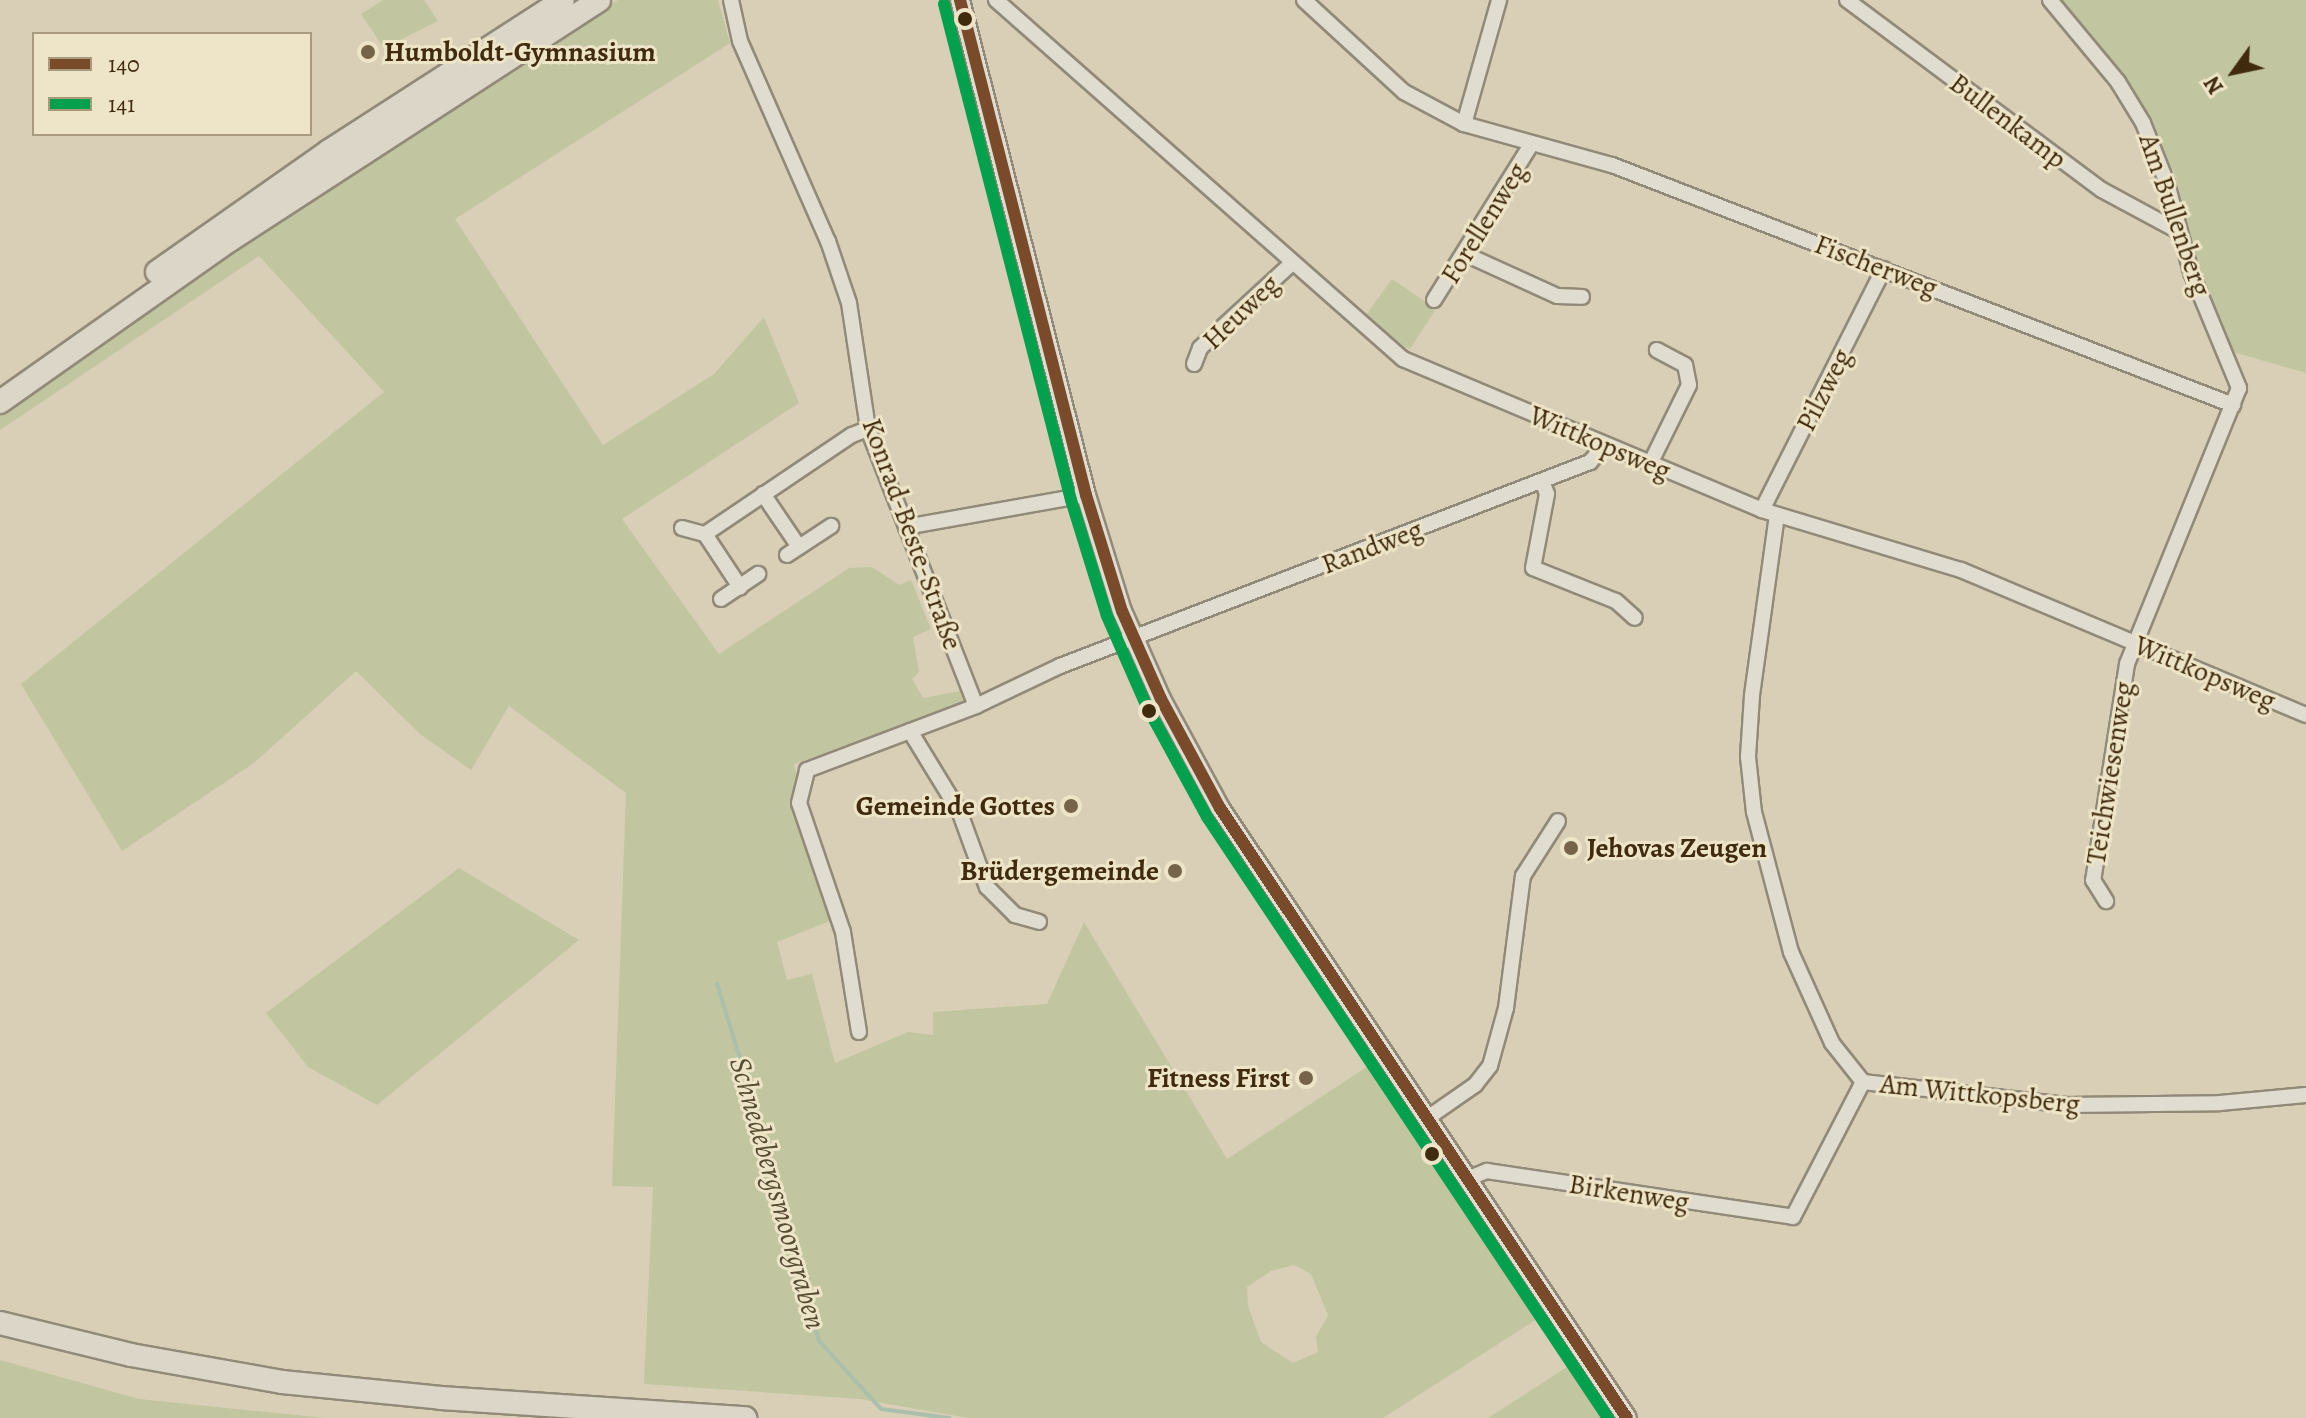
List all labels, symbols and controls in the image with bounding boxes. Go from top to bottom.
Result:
unlabelled marker [957,11,973,27]
legend [32,32,312,136]
north arrow [2194,32,2274,112]
place label: Humboldt-Gymnasium [384,35,656,69]
marker: Humboldt-Gymnasium [359,43,377,61]
text: 140 [108,48,140,80]
street label: Bullenkamp [1943,66,2073,176]
text: N [2197,70,2231,100]
text: 141 [108,88,135,120]
street label: Am Bullenberg [2132,129,2218,301]
street label: Forellenweg [1434,156,1534,290]
street label: Fischerweg [1810,227,1942,305]
street label: Heuweg [1196,267,1286,357]
street label: Pilzweg [1789,343,1859,437]
street label: Wittkopsweg [1524,398,1676,488]
street label: Konrad-Beste-Straße [855,414,969,654]
street label: Randweg [1317,512,1427,582]
street label: Wittkopsweg [2129,628,2281,718]
street label: Teichwiesenweg [2079,679,2141,867]
unlabelled marker [1141,703,1157,719]
place label: Gemeinde Gottes [856,789,1055,823]
marker: Gemeinde Gottes [1062,797,1080,815]
place label: Jehovas Zeugen [1587,831,1767,865]
marker: Jehovas Zeugen [1562,839,1580,857]
place label: Brüdergemeinde [960,854,1159,888]
marker: Brüdergemeinde [1166,862,1184,880]
water label: Schnedebergsmoorgraben [722,1053,834,1333]
place label: Fitness First [1147,1061,1290,1095]
street label: Am Wittkopsberg [1878,1067,2082,1121]
marker: Fitness First [1297,1069,1315,1087]
unlabelled marker [1424,1146,1440,1162]
street label: Birkenweg [1566,1167,1692,1219]

